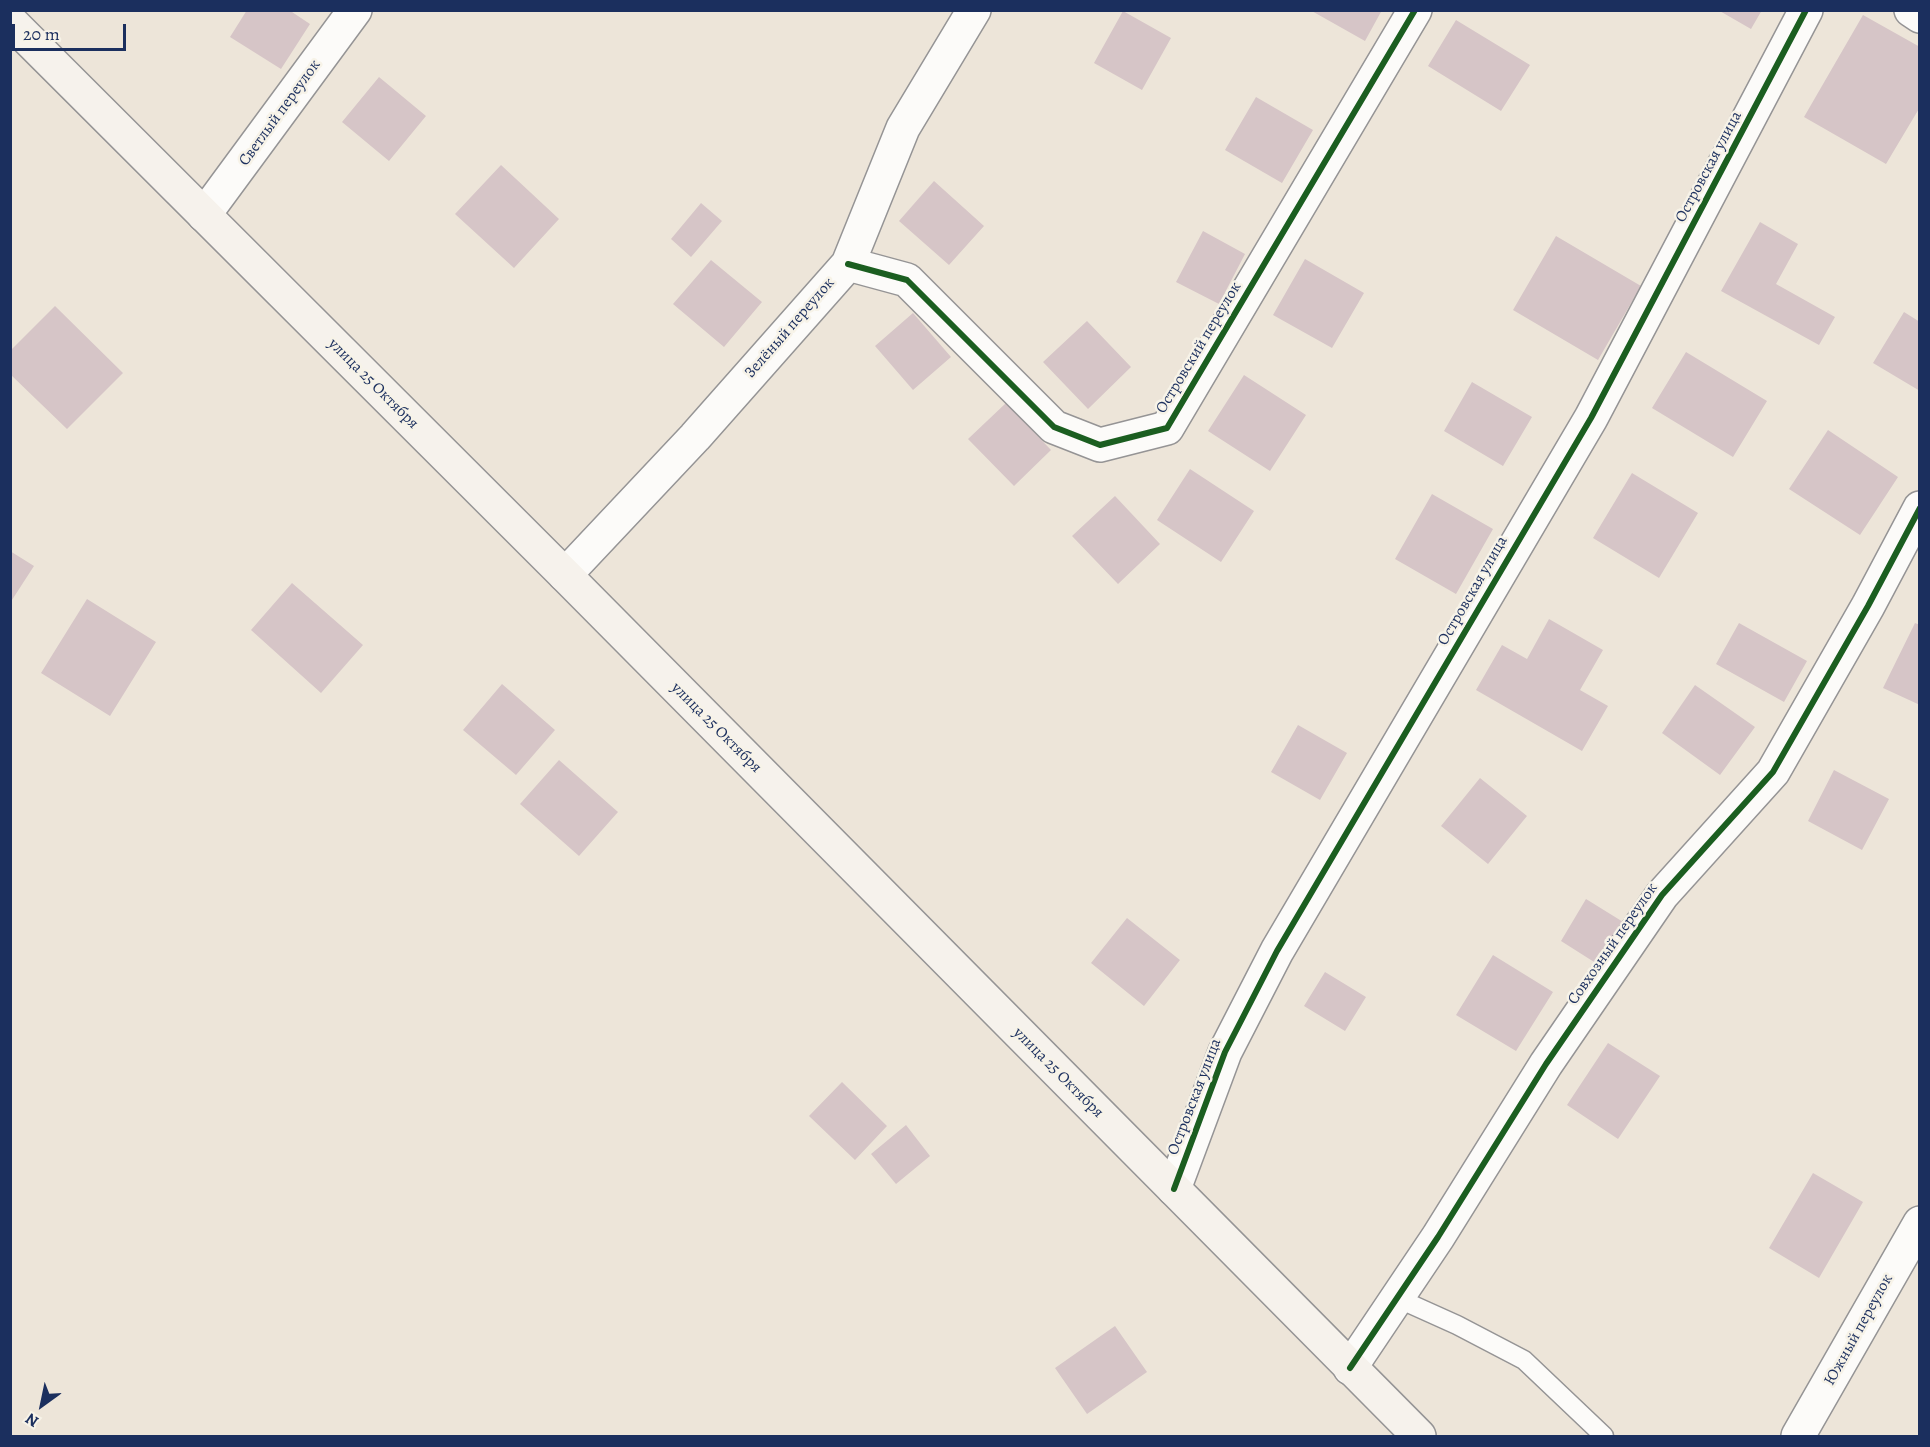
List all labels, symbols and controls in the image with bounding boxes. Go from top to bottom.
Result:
scale bar [15,12,129,50]
text: 20 m [23,22,60,46]
street label: Светлый переулок [235,56,325,170]
street label: Островская улица [1672,108,1746,226]
street label: Зелёный переулок [741,274,839,382]
street label: Островский переулок [1152,279,1246,417]
street label: улица 25 Октября [324,335,422,433]
street label: Островская улица [1434,533,1512,649]
street label: улица 25 Октября [667,679,765,777]
street label: Совхозный переулок [1564,879,1662,1009]
street label: улица 25 Октября [1009,1024,1107,1122]
street label: Островская улица [1164,1036,1226,1158]
street label: Южный переулок [1820,1271,1898,1389]
north arrow [12,1375,72,1435]
text: N [21,1408,43,1432]

